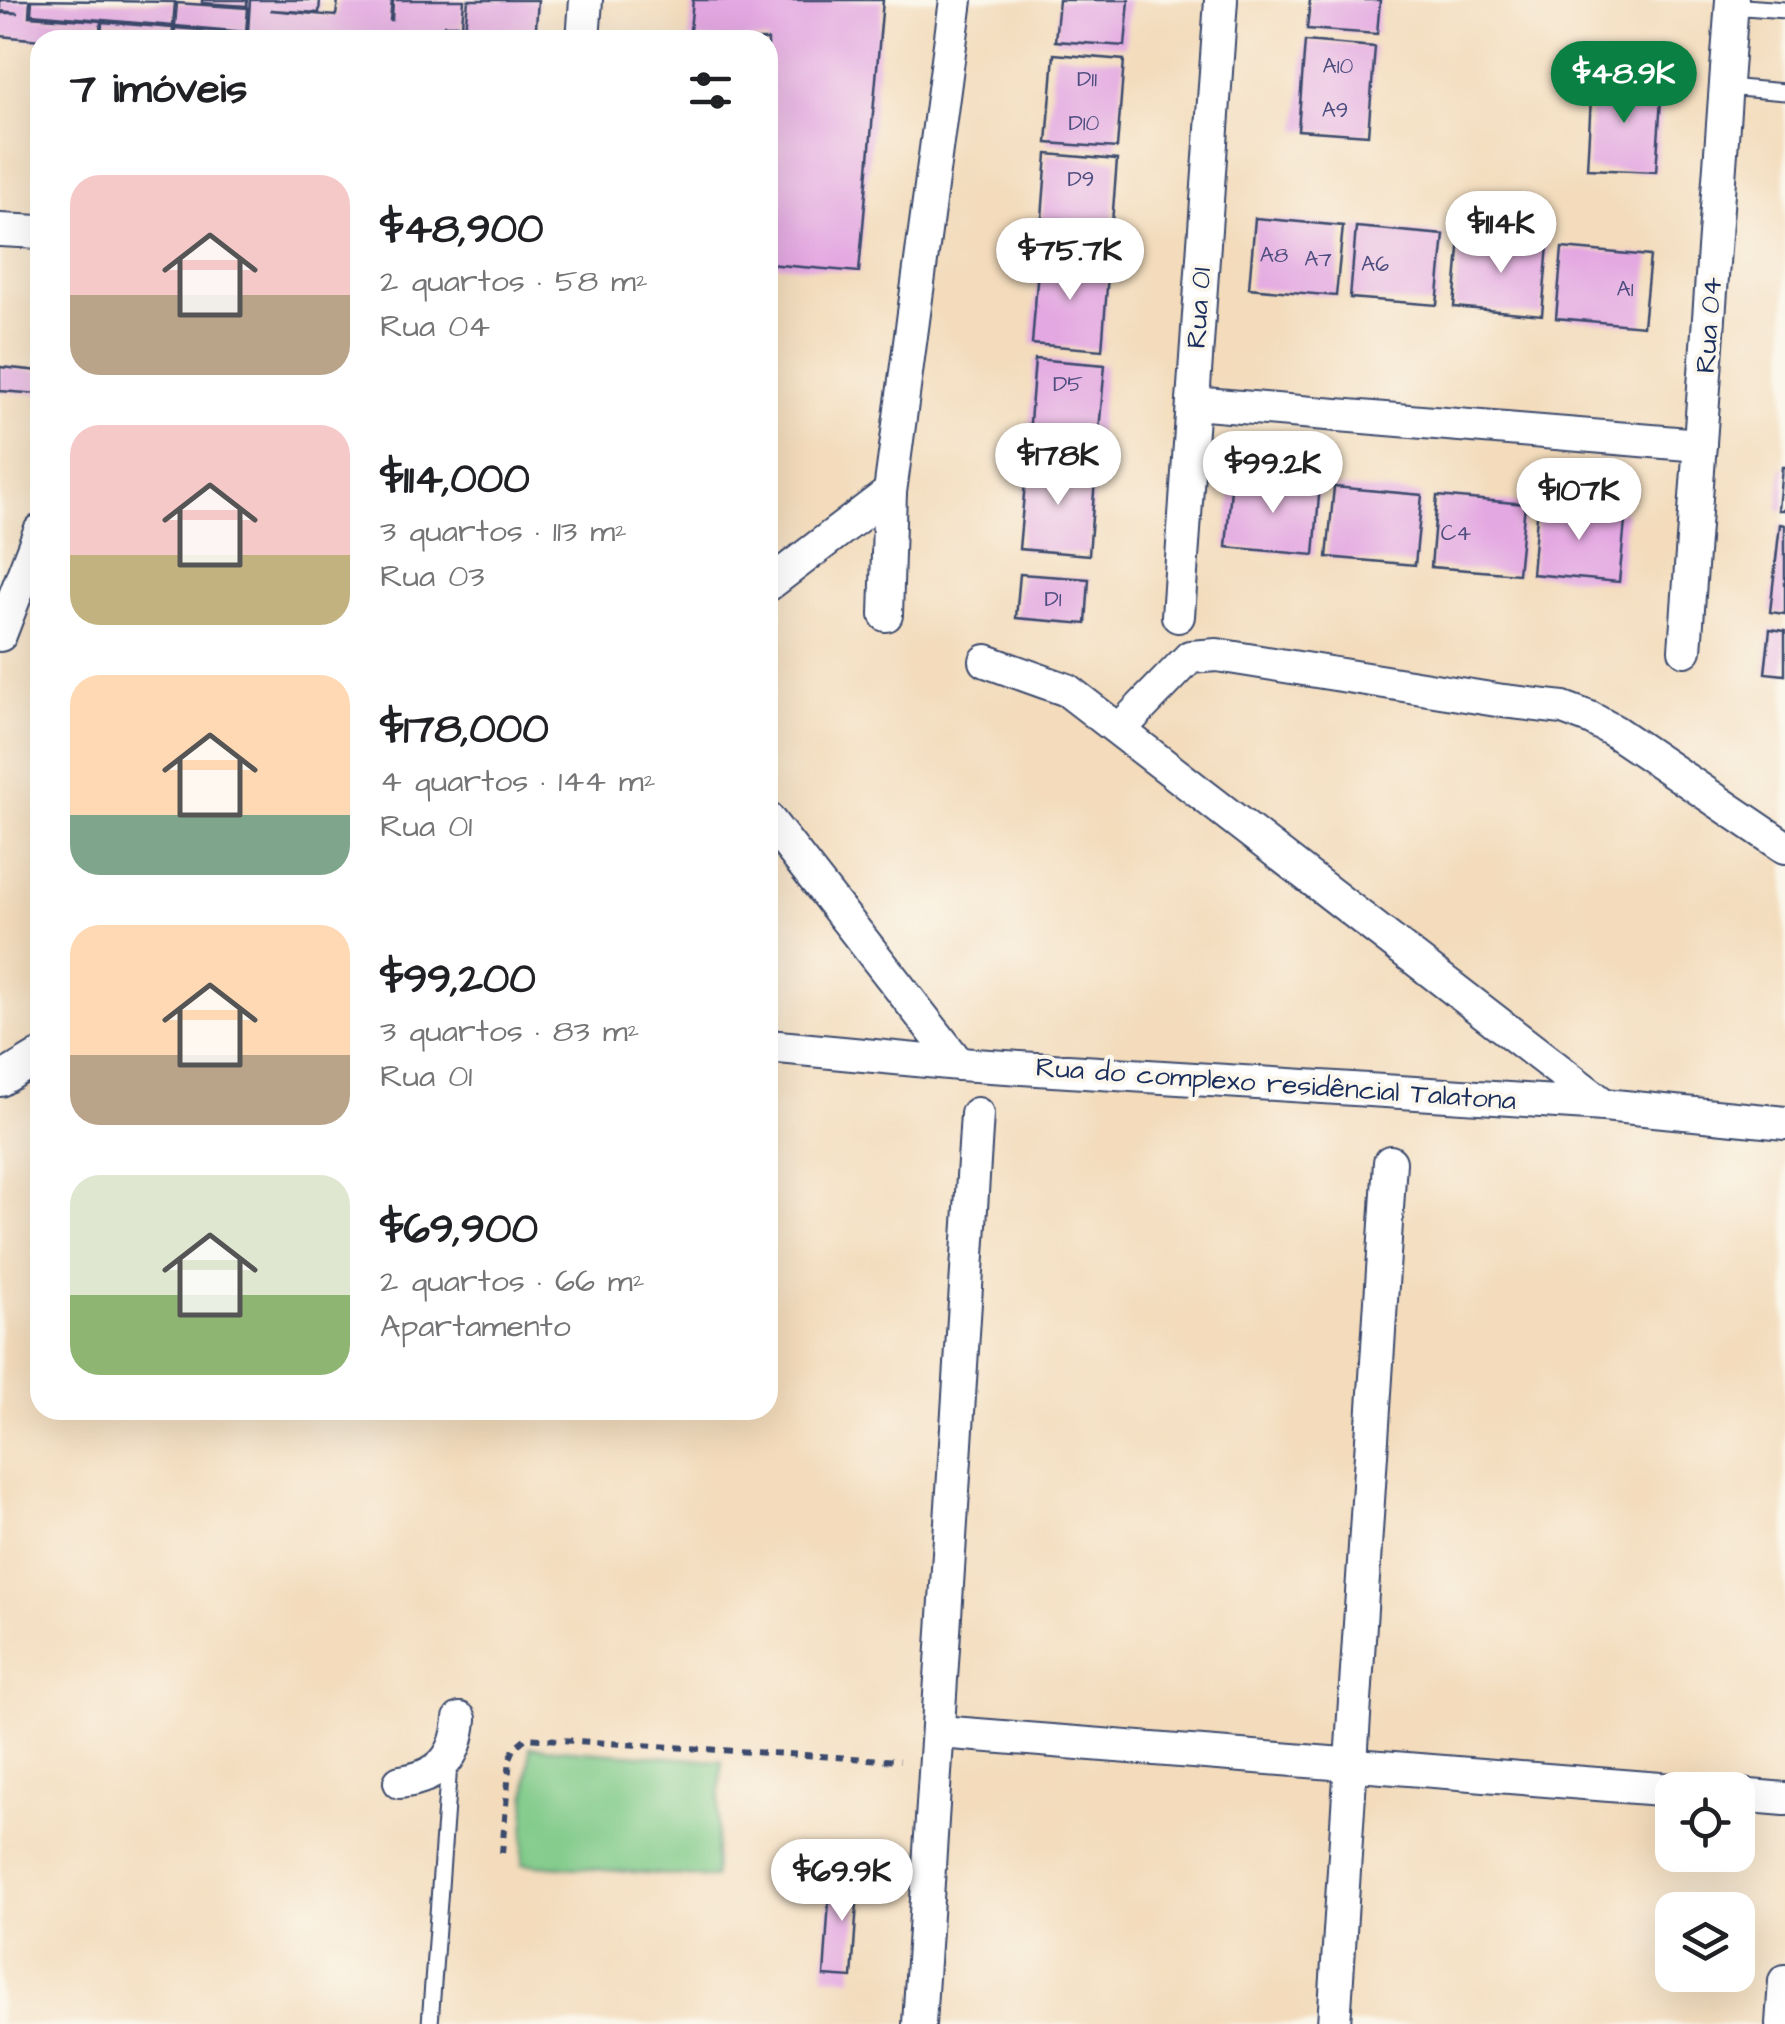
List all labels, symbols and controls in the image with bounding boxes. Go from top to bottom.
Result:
pin: $48.9K [1543,41,1705,126]
house number: A10 [1323,51,1354,82]
text: $48.9K [1573,51,1675,96]
text: 7 imóveis [70,61,247,119]
icon: filters [683,63,738,118]
house number: D11 [1077,64,1097,95]
house number: A9 [1322,95,1348,126]
house number: D10 [1069,108,1100,139]
house number: D9 [1068,164,1094,195]
pin: $114K [1431,191,1571,276]
text: $48,900 [380,201,544,259]
text: $114K [1467,201,1535,246]
icon: home [150,215,270,335]
pin: $75.7K [989,218,1151,303]
text: $75.7K [1018,228,1122,273]
house number: A8 [1260,240,1288,271]
house number: A7 [1304,244,1332,275]
house number: A6 [1361,249,1389,280]
text: 2 quartos · 58 m² [380,259,648,304]
street label: Rua 01 [1177,266,1221,350]
house number: A1 [1617,274,1634,305]
street label: Rua 04 [1686,276,1732,374]
text: Rua 04 [380,304,490,349]
house number: D5 [1053,369,1083,400]
pin: $178K [988,423,1128,508]
pin: $99.2K [1192,431,1354,516]
text: $178K [1017,433,1099,478]
text: $99.2K [1225,441,1321,486]
text: $114,000 [380,451,530,509]
pin: $107K [1509,458,1649,543]
icon: home [150,465,270,585]
text: $107K [1538,468,1620,513]
text: 3 quartos · 113 m² [380,509,627,554]
house number: C4 [1441,518,1471,549]
text: Rua 03 [380,554,485,599]
house number: D1 [1044,584,1062,615]
text: $178,000 [380,701,549,759]
icon: home [150,715,270,835]
text: 4 quartos · 144 m² [380,759,656,804]
text: Rua 01 [380,804,472,849]
text: $99,200 [380,951,536,1009]
icon: home [150,965,270,1085]
text: 3 quartos · 83 m² [380,1009,640,1054]
street label: Rua do complexo residêncial Talatona [1035,1048,1517,1120]
text: Rua 01 [380,1054,472,1099]
text: $69,900 [380,1201,538,1259]
icon: home [150,1215,270,1335]
text: 2 quartos · 66 m² [380,1259,645,1304]
text: Apartamento [380,1304,571,1349]
map controls [1655,1772,1755,1992]
button: locate [1655,1772,1755,1872]
pin: $69.9K [761,1839,923,1924]
text: $69.9K [793,1849,891,1894]
button: layers [1655,1892,1755,1992]

